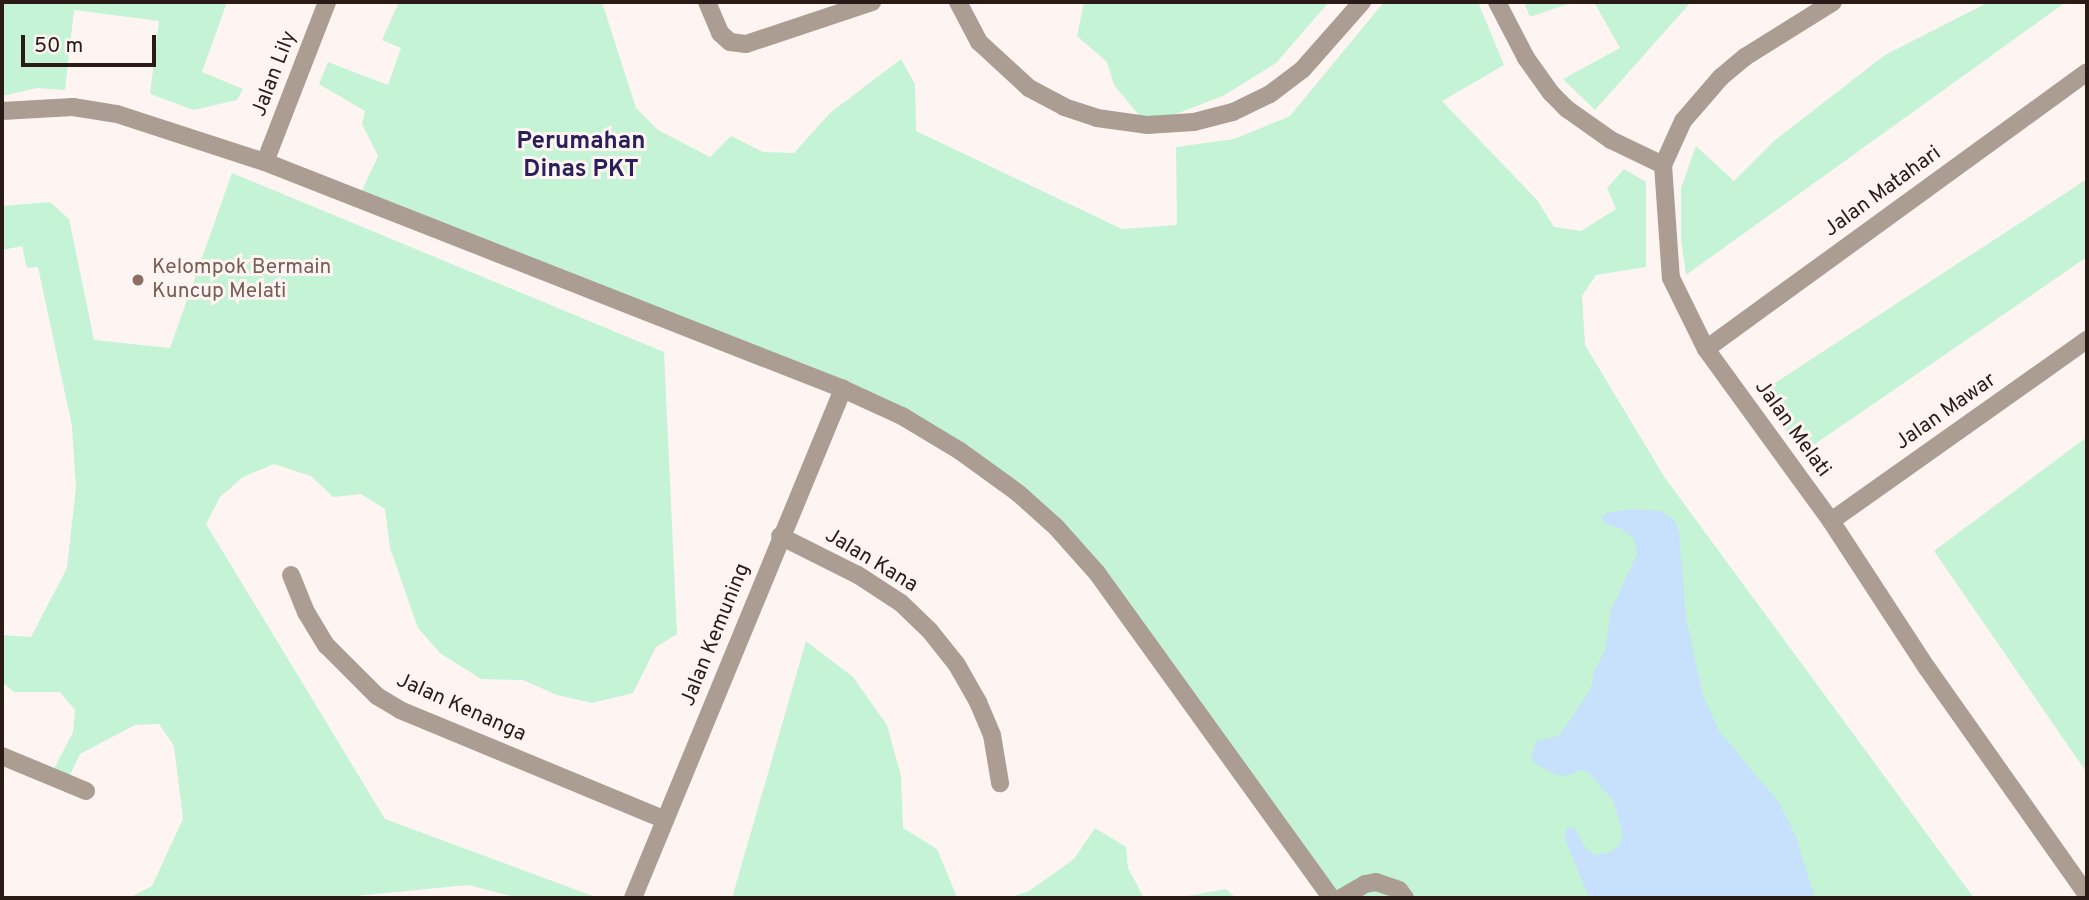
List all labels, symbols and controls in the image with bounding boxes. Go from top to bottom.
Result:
scale bar [24,21,159,65]
street label: Jalan Lily [247,28,303,120]
text: 50 m [34,33,83,60]
district label: Perumahan Dinas PKT [516,129,646,185]
street label: Jalan Matahari [1820,141,1946,243]
place label: Kelompok Bermain Kuncup Melati [152,255,331,305]
marker: Kelompok Bermain Kuncup Melati [130,272,146,288]
street label: Jalan Mawar [1891,368,2001,456]
street label: Jalan Melati [1748,376,1836,482]
street label: Jalan Kana [820,523,922,599]
street label: Jalan Kemuning [676,560,756,710]
street label: Jalan Kenanga [392,668,530,748]

